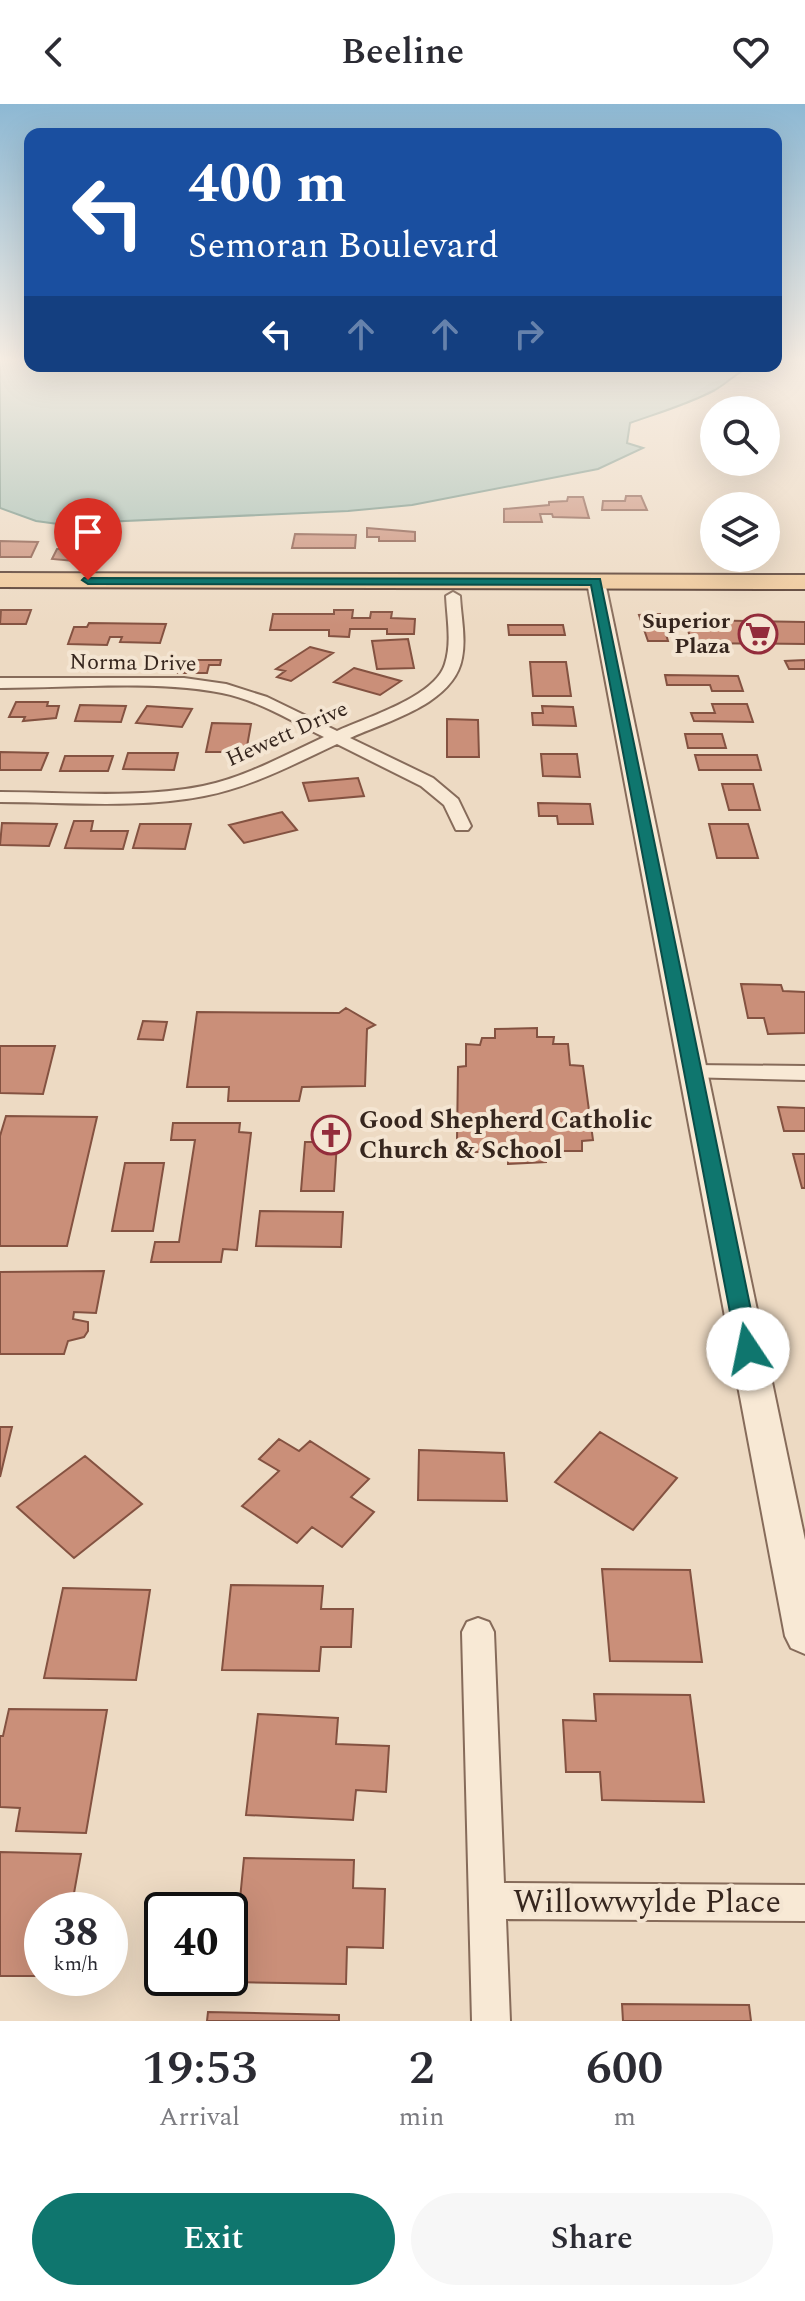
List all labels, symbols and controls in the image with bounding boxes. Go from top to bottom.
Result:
text: Beeline [341,25,464,80]
icon: back [32,30,76,74]
icon: heart [729,30,773,74]
text: 400 m [188,142,347,227]
icon: left [56,160,160,264]
text: Semoran Boulevard [188,219,499,274]
icon: left [255,312,299,356]
icon: ahead [339,312,383,356]
icon: ahead [423,312,467,356]
icon: right [507,312,551,356]
map controls [700,396,780,572]
button: search [700,396,780,476]
button: layers [700,492,780,572]
pin [54,498,122,580]
icon: arrive [66,510,110,554]
place label: Superior Plaza [642,605,731,663]
supermarket icon: Superior Plaza [737,613,779,655]
street label: Norma Drive [69,645,197,681]
street label: Hewett Drive [221,692,353,776]
place label: Good Shepherd Catholic Church & School [359,1100,653,1170]
church icon: Good Shepherd Catholic Church & School [310,1114,352,1156]
position arrow [706,1307,790,1391]
street label: Willowwylde Place [513,1878,781,1927]
speed limit sign: 40 [144,1892,248,1996]
text: 38 [54,1903,98,1964]
text: km/h [54,1949,99,1979]
text: 19:53 [142,2032,257,2105]
text: 2 [409,2032,434,2105]
text: 600 [586,2032,663,2105]
text: Arrival [159,2097,240,2137]
text: min [399,2097,444,2137]
text: m [613,2097,636,2137]
button: Exit [32,2193,395,2285]
button: Share [411,2193,773,2285]

